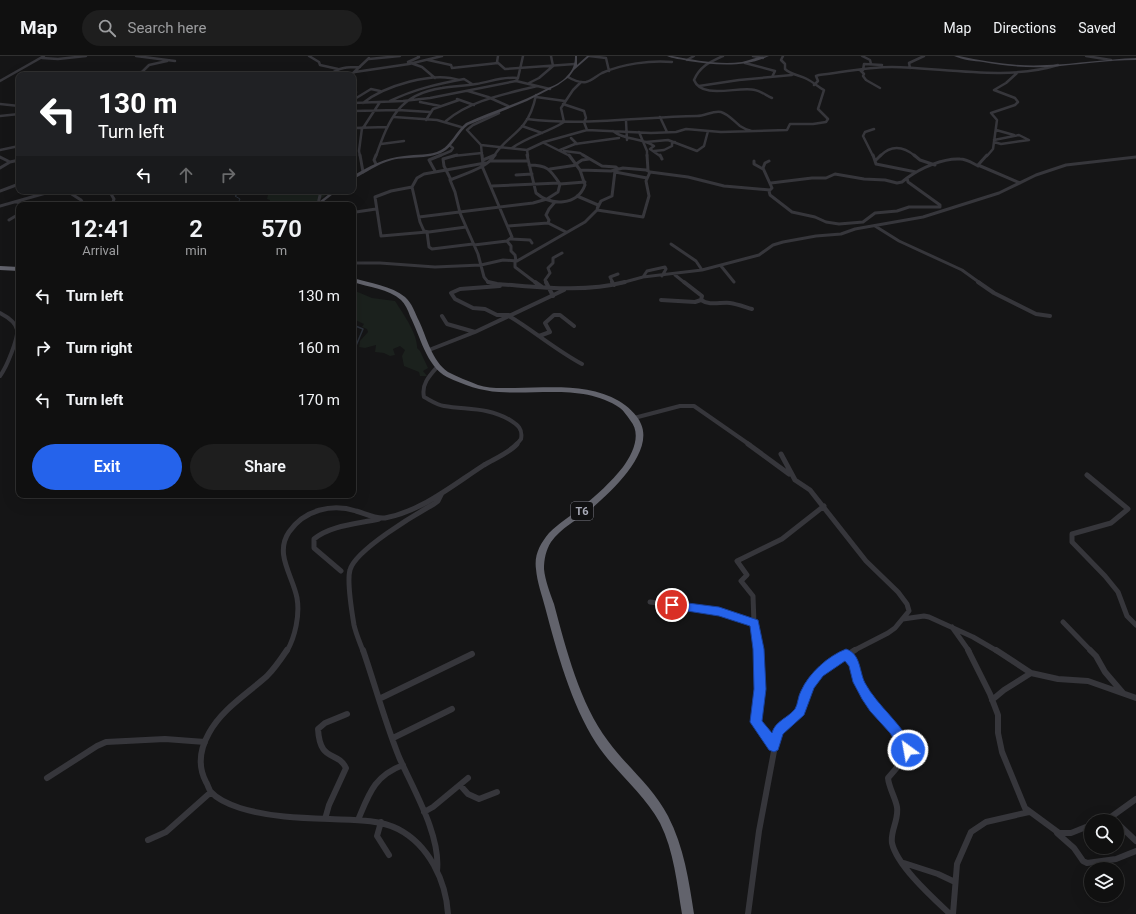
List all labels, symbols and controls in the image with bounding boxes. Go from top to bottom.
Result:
search box [82,10,362,46]
text: Map [20,16,58,39]
icon: search [96,17,118,39]
text: Search here [128,19,206,37]
text: Map [944,20,971,36]
text: Directions [993,20,1056,36]
text: Saved [1078,20,1116,36]
text: 130 m [98,87,177,120]
icon: left [32,88,84,140]
text: Turn left [98,121,164,142]
icon: left [133,164,155,186]
icon: ahead [175,164,197,186]
icon: right [217,164,239,186]
text: 12:41 [70,215,131,243]
text: 2 [189,215,203,243]
text: 570 [261,215,302,243]
text: Arrival [82,243,119,258]
text: min [185,243,207,258]
text: m [276,243,287,258]
icon: left [32,285,54,307]
text: Turn left [66,287,123,305]
text: 130 m [298,287,340,305]
icon: right [32,337,54,359]
text: Turn right [66,339,132,357]
text: 160 m [298,339,340,357]
icon: left [32,389,54,411]
text: Turn left [66,391,123,409]
text: 170 m [298,391,340,409]
button: Exit [32,444,182,490]
button: Share [190,444,340,490]
road number: T6 [571,502,593,520]
pin [655,588,689,622]
icon: arrive [661,594,683,616]
position arrow [887,729,929,771]
map controls [1084,814,1124,902]
button: search [1084,814,1124,854]
button: layers [1084,862,1124,902]

